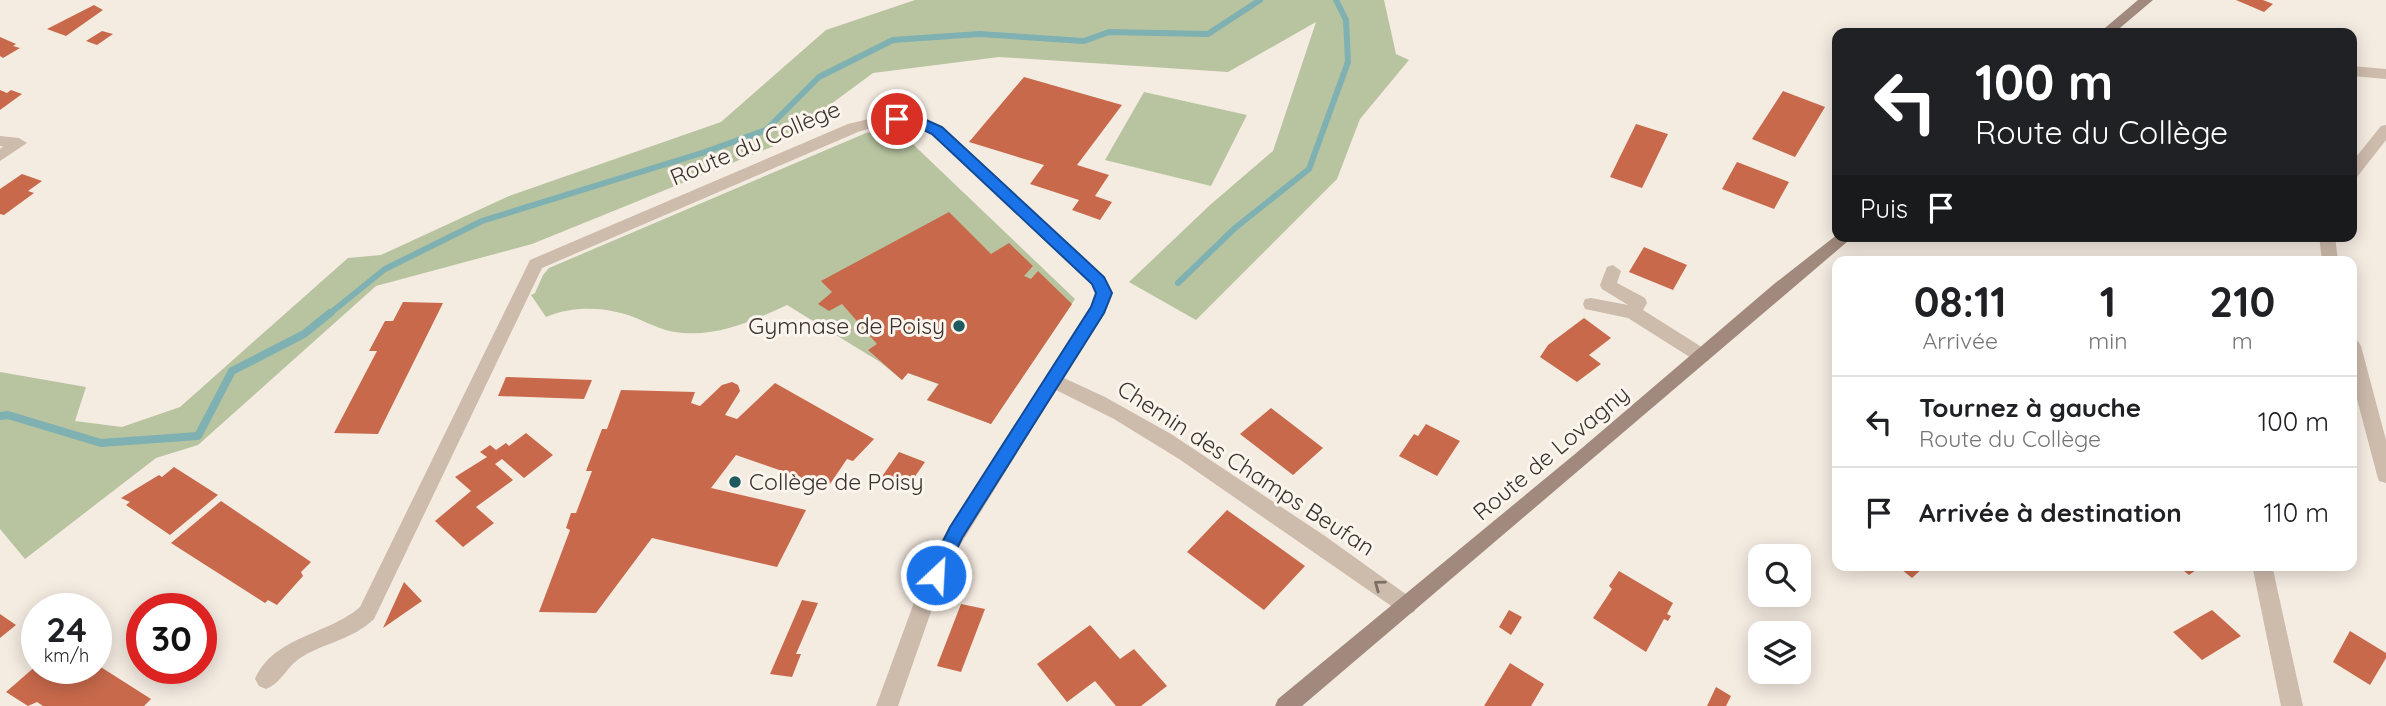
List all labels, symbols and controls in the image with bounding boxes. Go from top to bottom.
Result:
text: 100 m [1975,51,2113,112]
icon: left [1860,56,1951,147]
pin [867,89,927,149]
street label: Route du Collège [665,94,844,191]
icon: arrive [878,100,916,138]
text: Route du Collège [1975,112,2228,152]
icon: arrive [1922,189,1960,227]
text: Puis [1860,192,1908,225]
text: 08:11 [1914,275,2007,328]
text: 1 [2100,275,2116,328]
text: 210 [2209,275,2275,328]
place label: Gymnase de Poisy [748,311,945,340]
marker: Gymnase de Poisy [951,318,967,334]
text: Arrivée [1922,326,1998,355]
text: min [2088,326,2128,355]
text: m [2232,326,2253,355]
street label: Chemin des Champs Beufan [1112,373,1380,562]
street label: Route de Lovagny [1467,379,1635,526]
text: Tournez à gauche [1919,391,2141,424]
icon: left [1860,403,1898,441]
text: 100 m [2258,405,2329,438]
text: Route du Collège [1919,424,2101,453]
place label: Collège de Poisy [749,467,924,496]
marker: Collège de Poisy [727,474,743,490]
icon: arrive [1860,494,1898,532]
text: Arrivée à destination [1919,496,2182,529]
text: 110 m [2263,496,2329,529]
position arrow [899,538,973,612]
map controls [1748,544,1811,684]
button: search [1748,544,1811,607]
one-way arrow [1374,581,1387,593]
speed limit sign: 30 [126,593,217,684]
text: 24 [46,607,87,651]
button: layers [1748,621,1811,684]
text: km/h [44,644,89,667]

